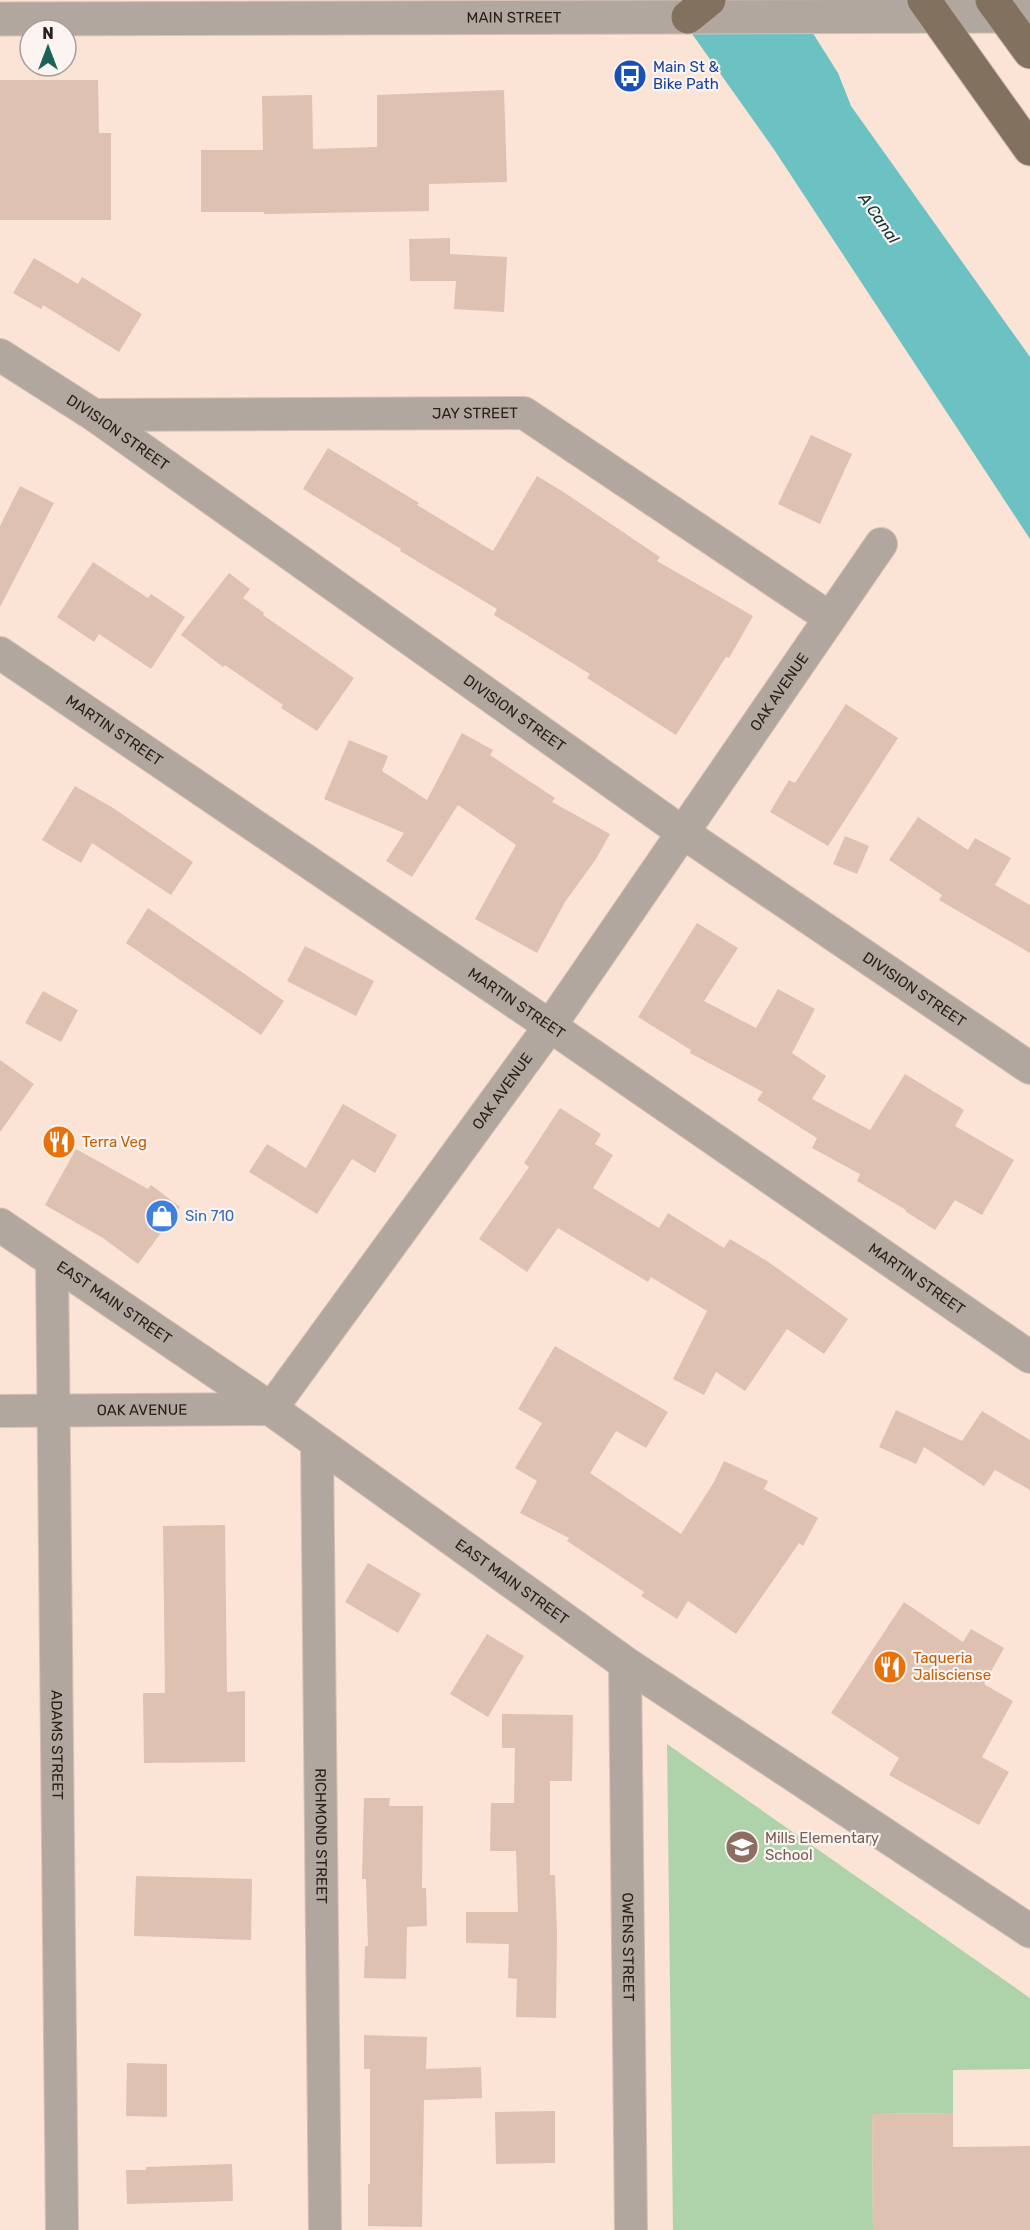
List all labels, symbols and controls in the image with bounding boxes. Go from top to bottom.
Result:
street label: MAIN STREET [467,8,562,27]
north arrow [18,18,78,78]
text: N [42,24,54,43]
bus stop icon: Main St & Bike Path [612,58,648,94]
place label: Main St & Bike Path [653,58,719,93]
water label: A Canal [854,188,904,248]
street label: DIVISION STREET [63,391,173,474]
street label: JAY STREET [432,404,518,422]
street label: OAK AVENUE [746,650,812,734]
street label: DIVISION STREET [460,671,569,756]
street label: MARTIN STREET [62,691,166,770]
street label: DIVISION STREET [859,948,970,1031]
street label: MARTIN STREET [465,964,569,1043]
street label: OAK AVENUE [468,1049,536,1133]
restaurant icon: Terra Veg [41,1124,77,1160]
place label: Terra Veg [82,1133,147,1151]
shop icon: Sin 710 [144,1198,180,1234]
place label: Sin 710 [185,1207,234,1225]
street label: MARTIN STREET [865,1239,969,1319]
street label: EAST MAIN STREET [53,1257,175,1348]
street label: OAK AVENUE [97,1401,187,1419]
street label: EAST MAIN STREET [452,1535,572,1629]
restaurant icon: Taqueria Jalisciense [872,1649,908,1685]
place label: Taqueria Jalisciense [913,1649,991,1684]
street label: ADAMS STREET [47,1690,67,1800]
street label: RICHMOND STREET [311,1768,331,1904]
school or university icon: Mills Elementary School [724,1829,760,1865]
place label: Mills Elementary School [765,1829,879,1864]
street label: OWENS STREET [618,1892,638,2002]

